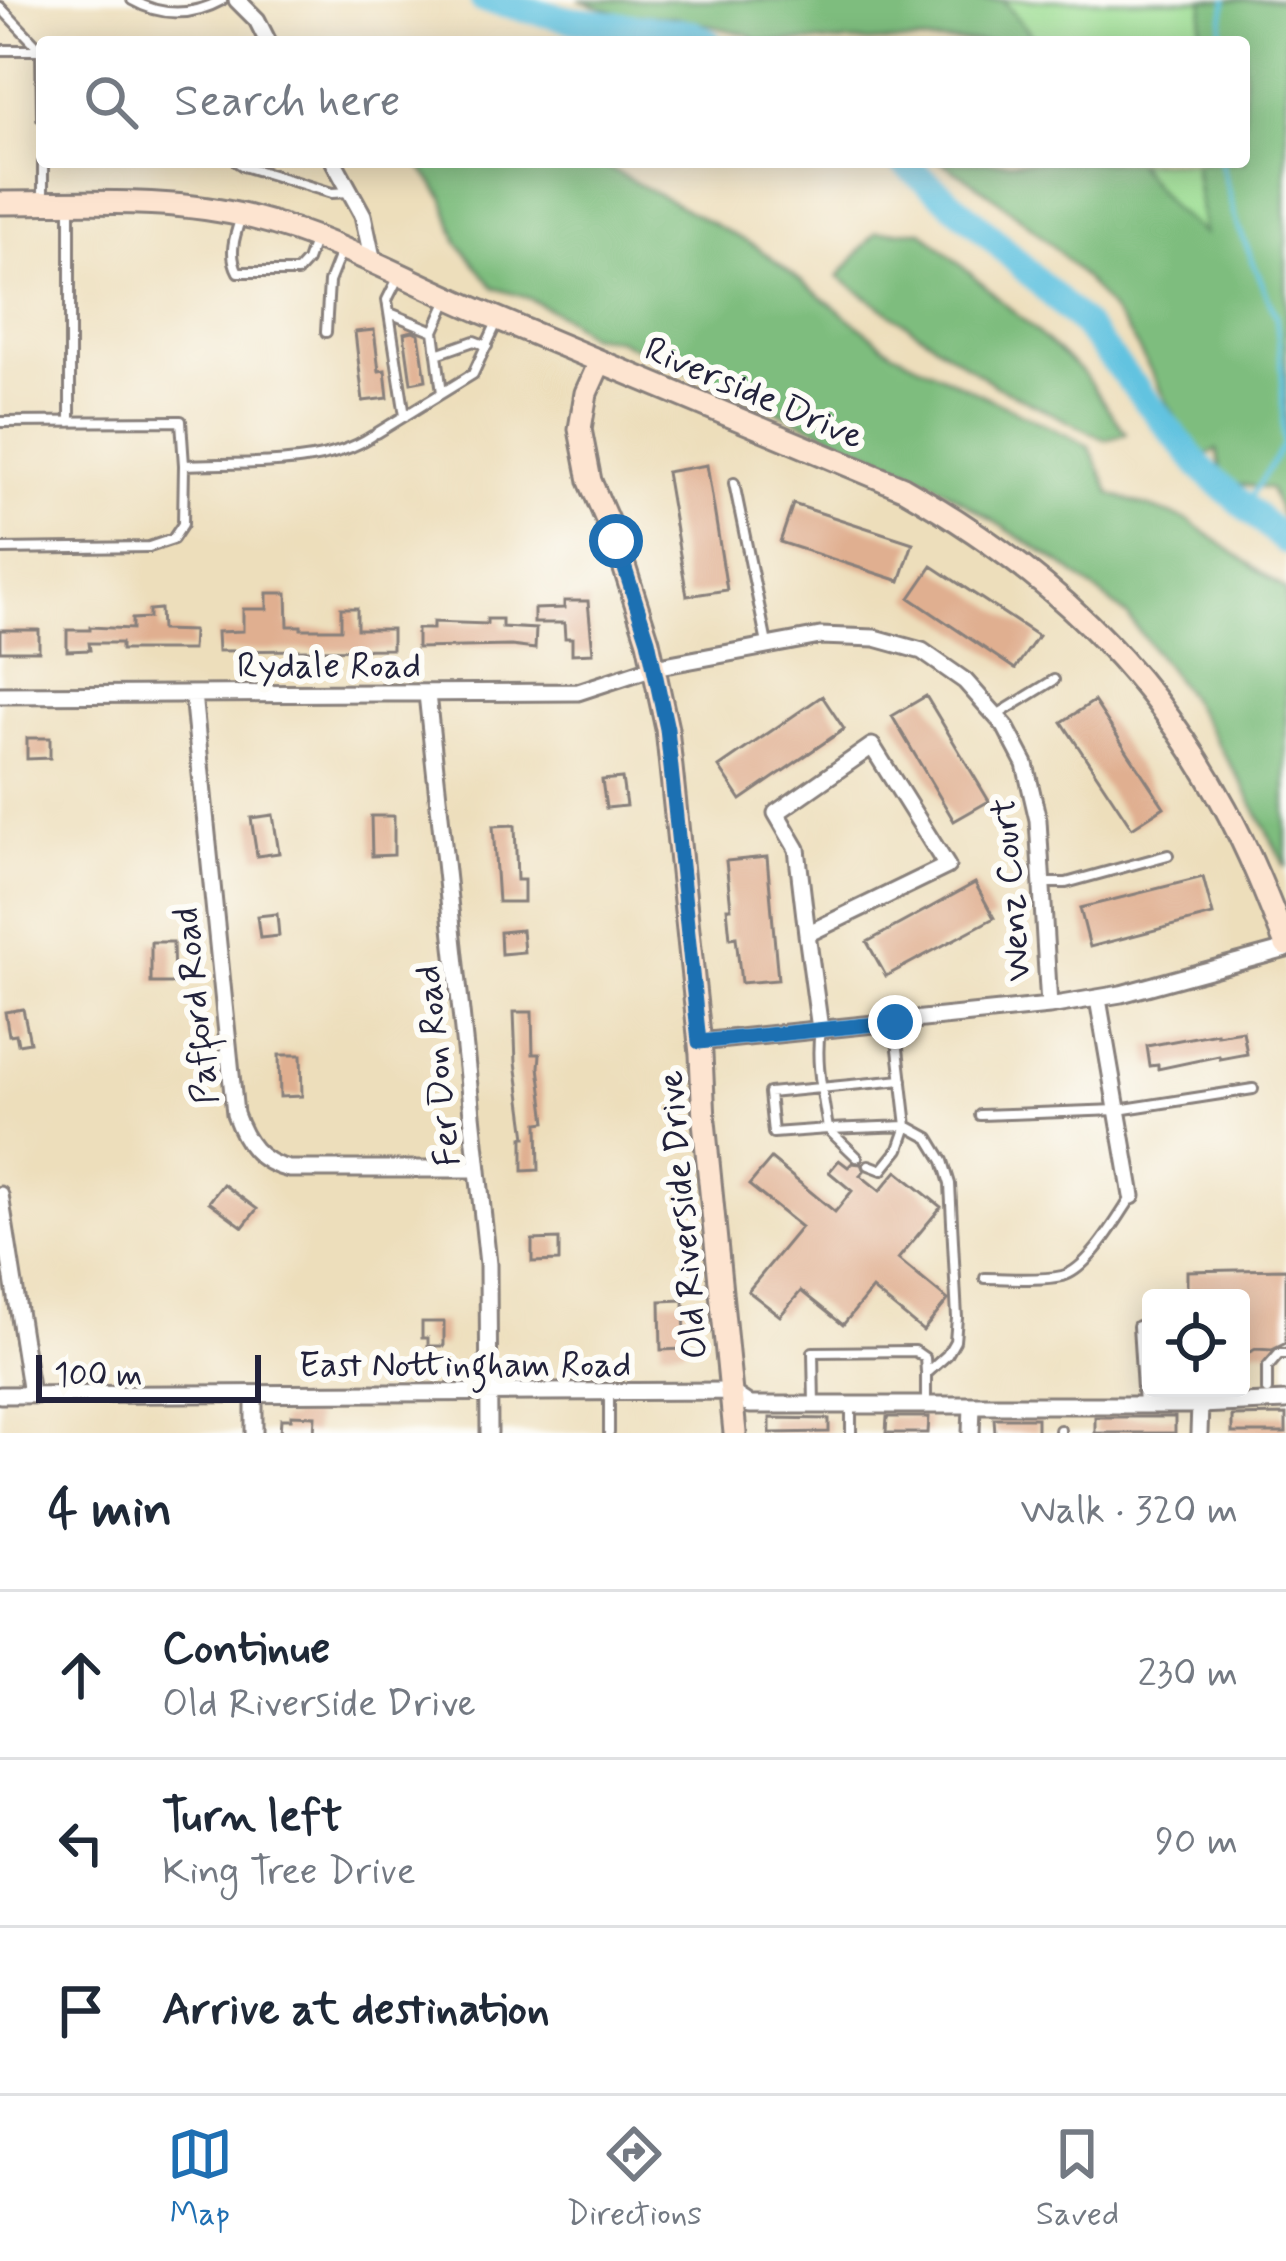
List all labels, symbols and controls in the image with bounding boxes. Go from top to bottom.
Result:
search box [36,36,1250,168]
icon: search [78,69,144,135]
text: Search here [174,73,401,132]
street label: Riverside Drive [637,327,870,461]
route start [589,514,643,568]
street label: Rydale Road [237,644,421,691]
street label: Wenz Court [981,796,1044,983]
street label: Pafford Road [164,905,233,1107]
street label: Fer Don Road [406,963,473,1169]
route end [868,995,922,1049]
street label: Old Riverside Drive [648,1068,721,1361]
map controls [1142,1289,1250,1397]
button: locate [1142,1289,1250,1397]
street label: East Nottingham Road [299,1343,631,1393]
scale bar [36,1349,261,1402]
text: 100 m [54,1354,143,1398]
text: 4 min [48,1478,172,1544]
text: Walk · 320 m [1020,1486,1238,1537]
text: Continue [162,1620,330,1679]
icon: ahead [48,1642,114,1708]
text: 230 m [1137,1649,1238,1700]
text: Old Riverside Drive [162,1679,476,1730]
text: Turn left [162,1788,342,1847]
icon: left [48,1810,114,1876]
text: 90 m [1155,1817,1238,1868]
text: King Tree Drive [162,1847,416,1898]
icon: arrive [48,1978,114,2044]
text: Arrive at destination [162,1981,550,2040]
tab: Map [167,2121,233,2237]
tab: Directions [566,2121,702,2237]
tab: Saved [1036,2121,1119,2237]

